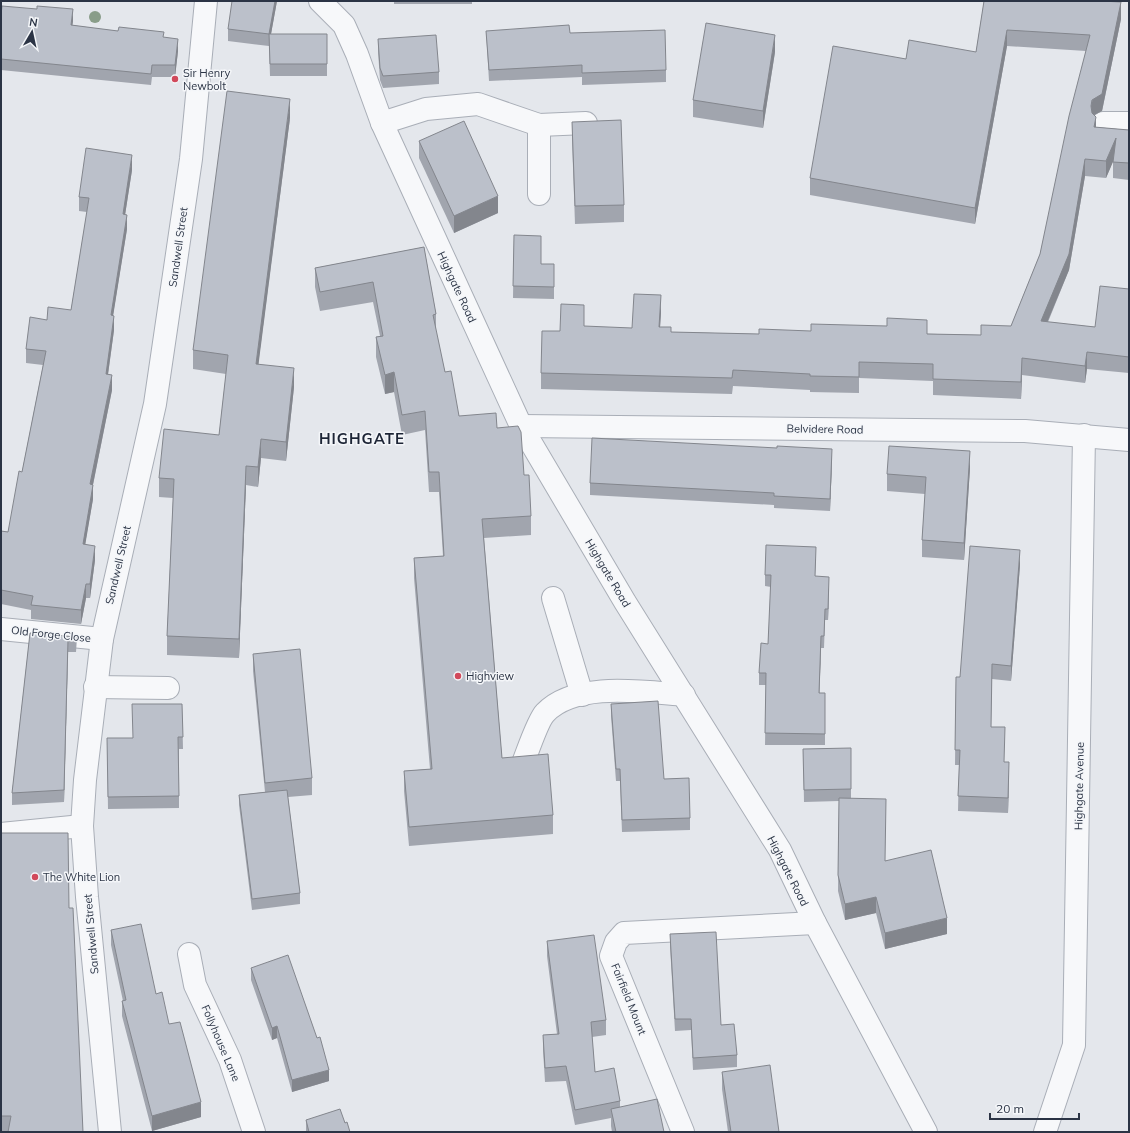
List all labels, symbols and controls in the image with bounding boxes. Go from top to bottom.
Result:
north arrow [12,12,52,52]
text: N [28,15,39,30]
place label: Sir Henry Newbolt [183,66,231,93]
marker: Sir Henry Newbolt [170,74,180,84]
street label: Sandwell Street [165,206,191,288]
street label: Highgate Road [434,249,480,325]
street label: Belvidere Road [786,421,864,437]
district label: HIGHGATE [319,429,405,448]
street label: Sandwell Street [102,524,134,606]
street label: Highgate Road [582,536,634,610]
street label: Old Forge Close [10,623,92,645]
place label: Highview [466,669,514,683]
marker: Highview [453,671,463,681]
street label: Highgate Avenue [1071,742,1087,830]
street label: Highgate Road [764,834,812,908]
place label: The White Lion [43,870,120,884]
marker: The White Lion [30,872,40,882]
street label: Sandwell Street [81,893,101,975]
street label: Fairfield Mount [608,961,650,1037]
street label: Follyhouse Lane [199,1003,243,1083]
scale bar [990,1095,1079,1121]
text: 20 m [996,1101,1024,1116]

